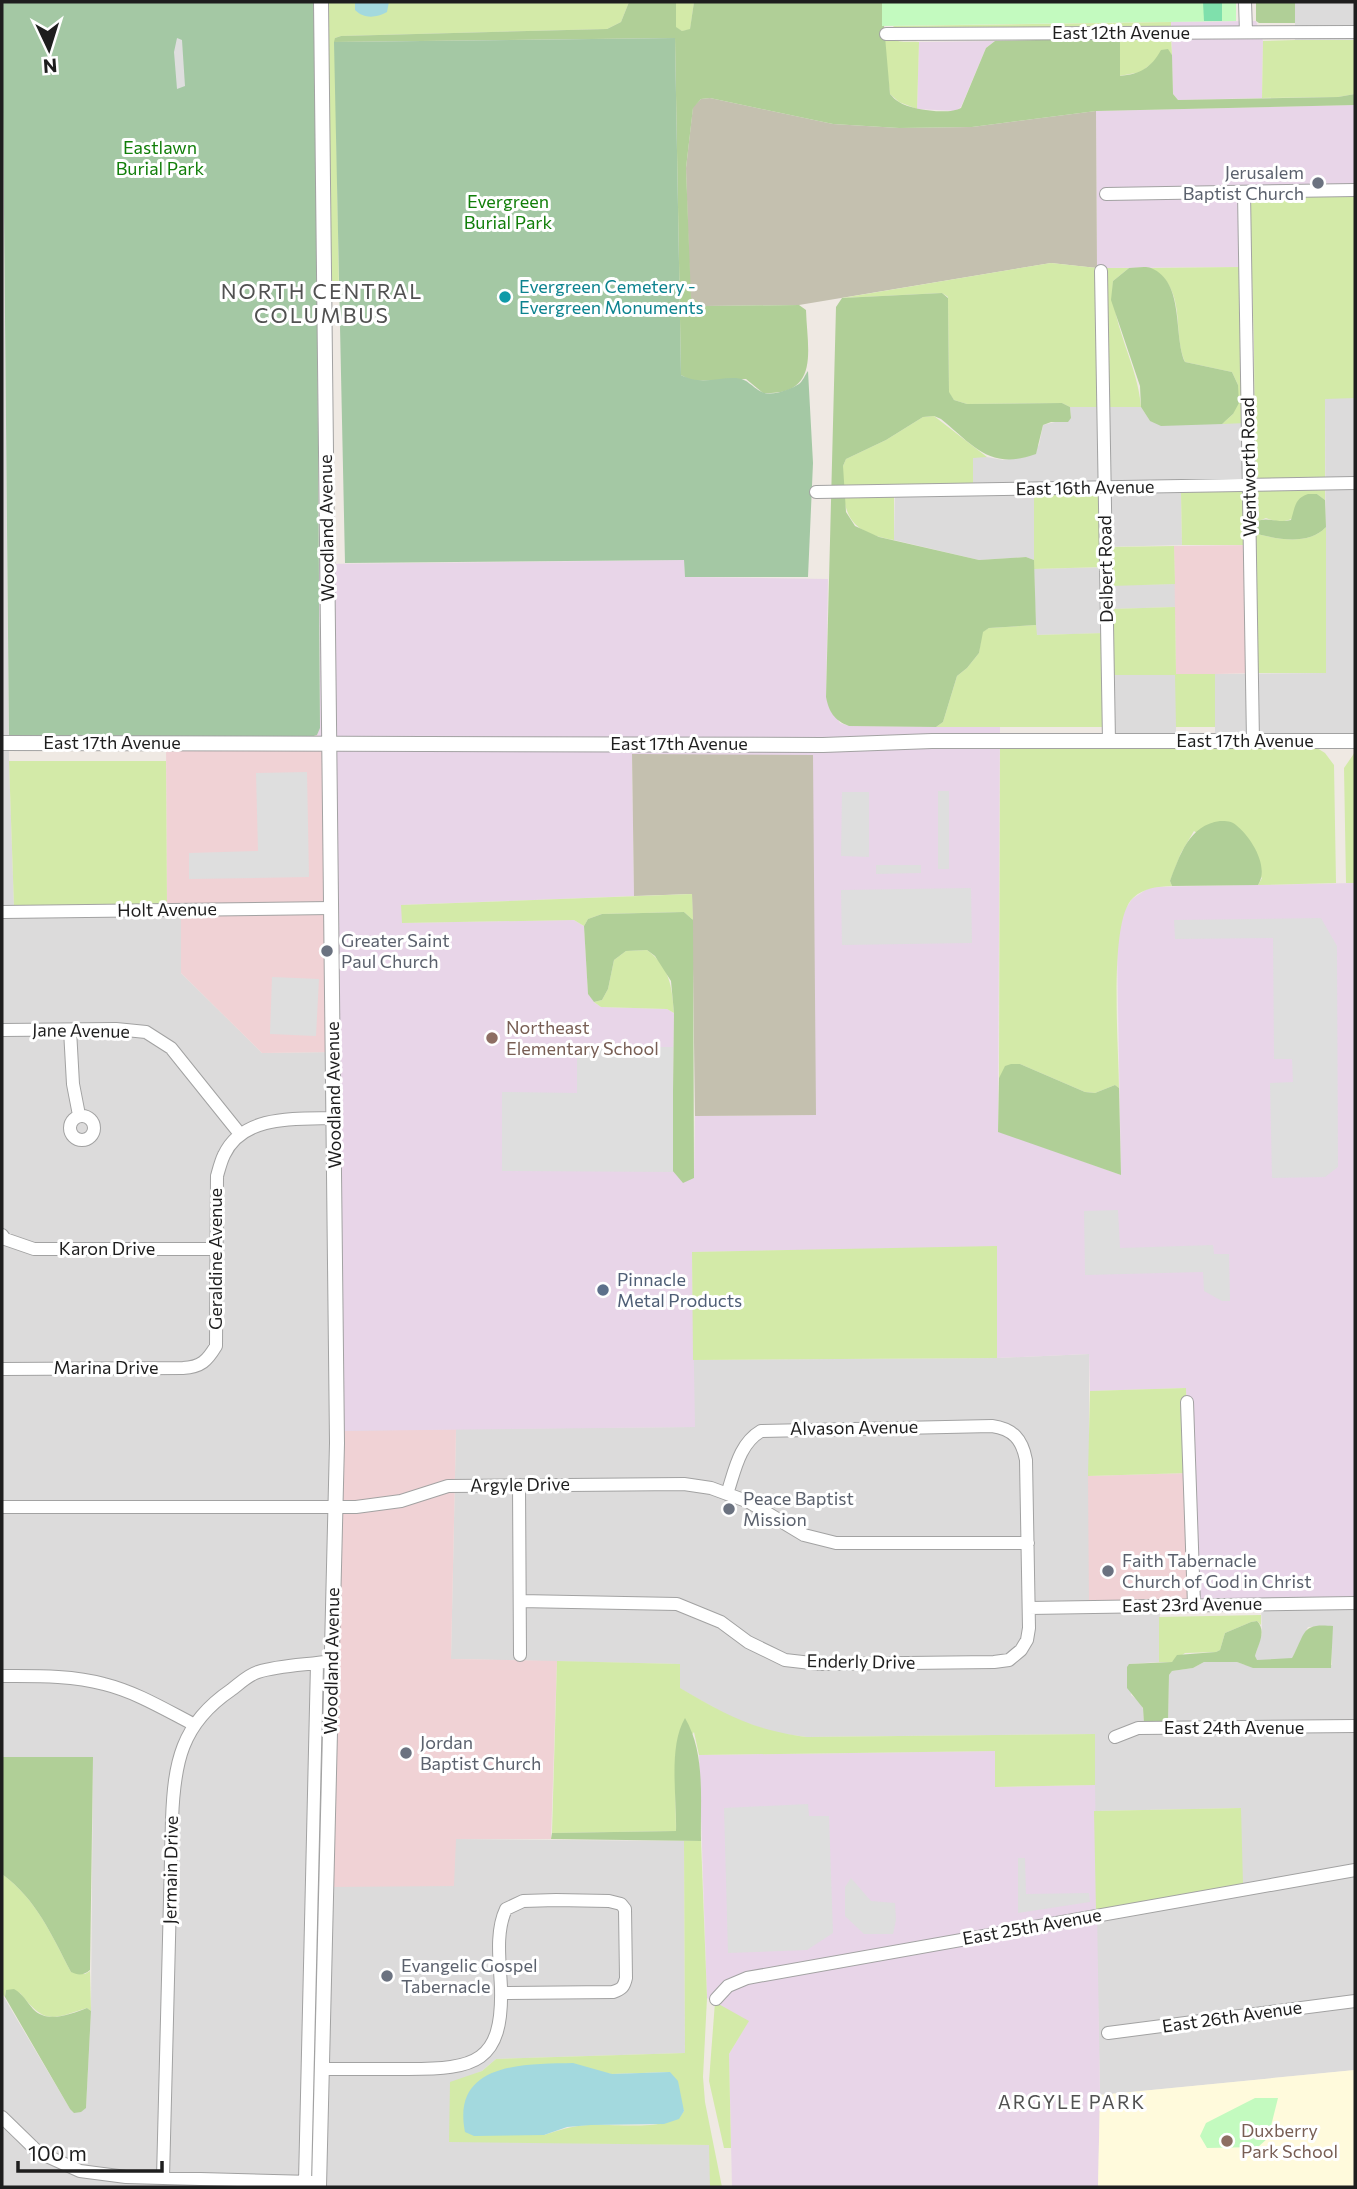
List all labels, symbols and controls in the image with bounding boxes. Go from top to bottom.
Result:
north arrow [14,14,84,84]
street label: East 12th Avenue [1052,21,1190,43]
text: N [42,54,58,78]
park label: Eastlawn Burial Park [116,136,205,179]
place label: Jerusalem Baptist Church [1183,161,1304,204]
marker: Jerusalem Baptist Church [1310,175,1326,191]
park label: Evergreen Burial Park [464,190,553,233]
place label: Evergreen Cemetery - Evergreen Monuments [519,275,704,318]
district label: NORTH CENTRAL COLUMBUS [221,278,423,327]
marker: Evergreen Cemetery - Evergreen Monuments [497,289,513,305]
street label: Wentworth Road [1236,397,1260,537]
street label: Woodland Avenue [314,454,338,602]
street label: East 16th Avenue [1015,475,1155,499]
street label: Delbert Road [1093,515,1117,623]
street label: East 17th Avenue [1176,729,1314,751]
street label: East 17th Avenue [43,731,181,753]
street label: East 17th Avenue [610,732,748,754]
street label: Holt Avenue [117,897,217,921]
place label: Greater Saint Paul Church [341,929,450,972]
marker: Greater Saint Paul Church [319,943,335,959]
place label: Northeast Elementary School [506,1016,659,1059]
street label: Jane Avenue [32,1018,130,1042]
street label: Woodland Avenue [321,1021,345,1169]
marker: Northeast Elementary School [484,1030,500,1046]
street label: Geraldine Avenue [204,1188,226,1330]
street label: Karon Drive [59,1237,155,1259]
place label: Pinnacle Metal Products [617,1268,742,1311]
marker: Pinnacle Metal Products [595,1282,611,1298]
street label: Marina Drive [54,1356,158,1378]
street label: Alvason Avenue [790,1415,918,1439]
street label: Argyle Drive [470,1472,570,1496]
place label: Peace Baptist Mission [743,1487,854,1530]
marker: Peace Baptist Mission [721,1501,737,1517]
place label: Faith Tabernacle Church of God in Christ [1122,1549,1312,1592]
marker: Faith Tabernacle Church of God in Christ [1100,1563,1116,1579]
street label: Woodland Avenue [319,1587,343,1735]
street label: East 23rd Avenue [1122,1592,1262,1616]
street label: Enderly Drive [806,1649,916,1673]
street label: East 24th Avenue [1164,1716,1304,1738]
place label: Jordan Baptist Church [420,1731,541,1774]
marker: Jordan Baptist Church [398,1745,414,1761]
street label: Jermain Drive [158,1815,182,1925]
street label: East 25th Avenue [961,1903,1103,1949]
place label: Evangelic Gospel Tabernacle [401,1954,537,1997]
marker: Evangelic Gospel Tabernacle [379,1968,395,1984]
street label: East 26th Avenue [1160,1995,1303,2037]
district label: ARGYLE PARK [998,2090,1146,2113]
place label: Duxberry Park School [1241,2119,1338,2162]
scale bar [18,2130,161,2174]
marker: Duxberry Park School [1219,2133,1235,2149]
text: 100 m [28,2140,87,2165]

